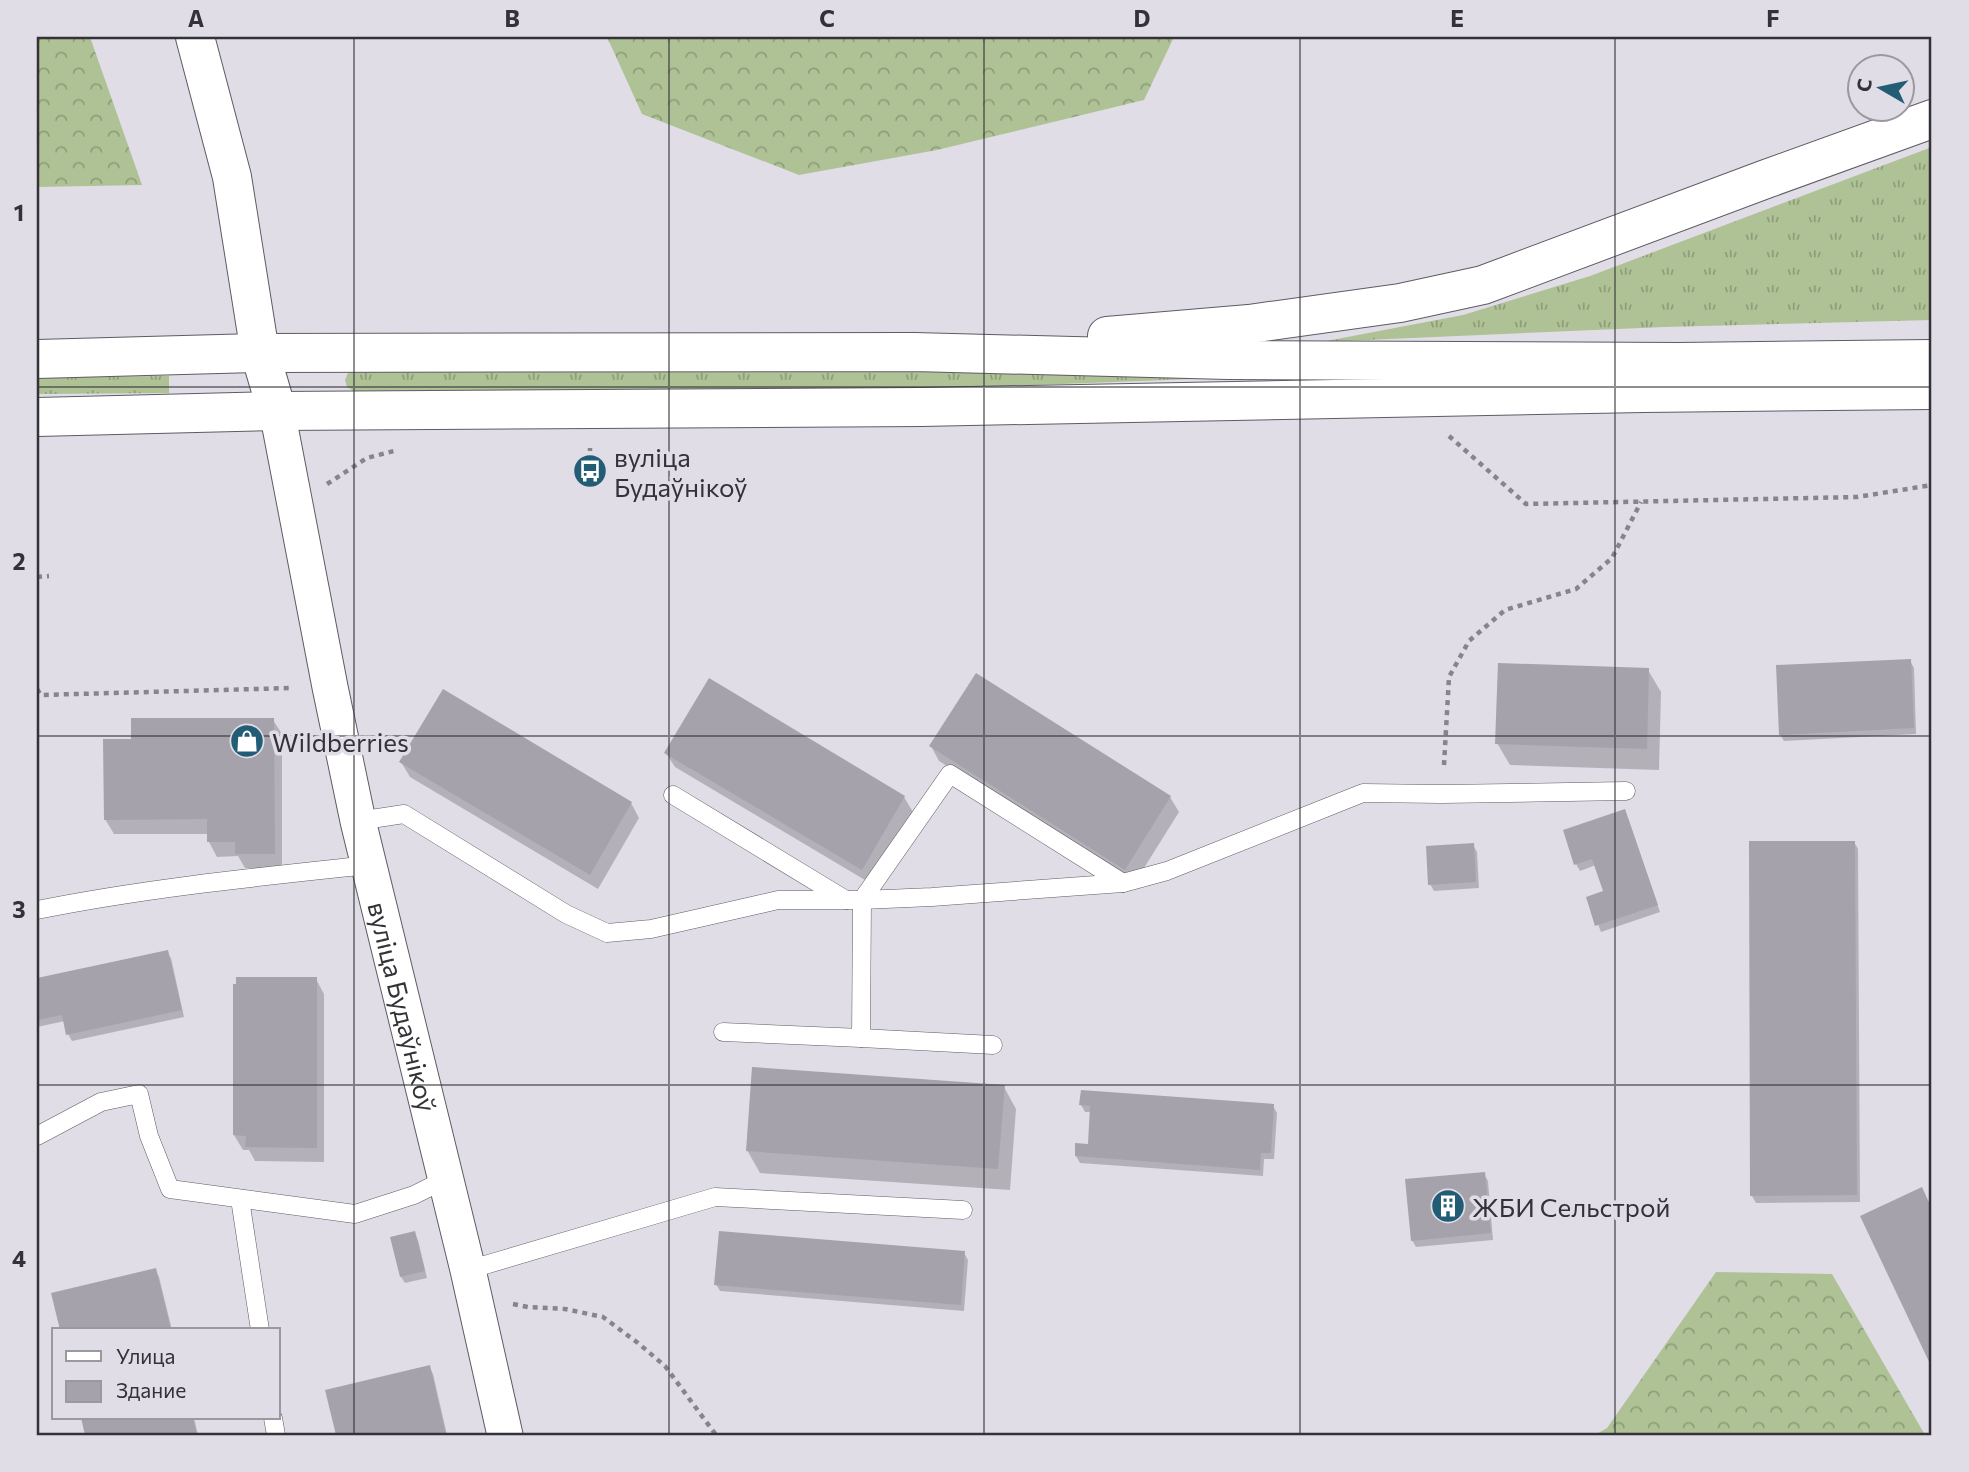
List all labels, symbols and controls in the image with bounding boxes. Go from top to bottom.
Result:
text: A [188,4,205,32]
text: B [504,4,520,32]
text: C [819,4,835,32]
text: D [1134,4,1151,32]
text: E [1450,4,1464,32]
text: F [1766,4,1780,32]
north arrow [1846,52,1916,122]
text: С [1851,77,1876,93]
text: 1 [14,198,24,226]
place label: вуліца Будаўнікоў [614,441,748,502]
bus stop icon: вуліца Будаўнікоў [571,452,609,490]
text: 2 [12,547,26,575]
shop icon: Wildberries [228,722,266,760]
place label: Wildberries [272,726,409,757]
text: 3 [12,895,26,923]
street label: вуліца Будаўнікоў [363,898,444,1115]
building icon: ЖБИ Сельстрой [1429,1187,1467,1225]
place label: ЖБИ Сельстрой [1472,1191,1670,1222]
text: 4 [12,1244,26,1272]
legend [52,1328,280,1420]
text: Улица [116,1343,175,1368]
text: Здание [116,1377,186,1402]

